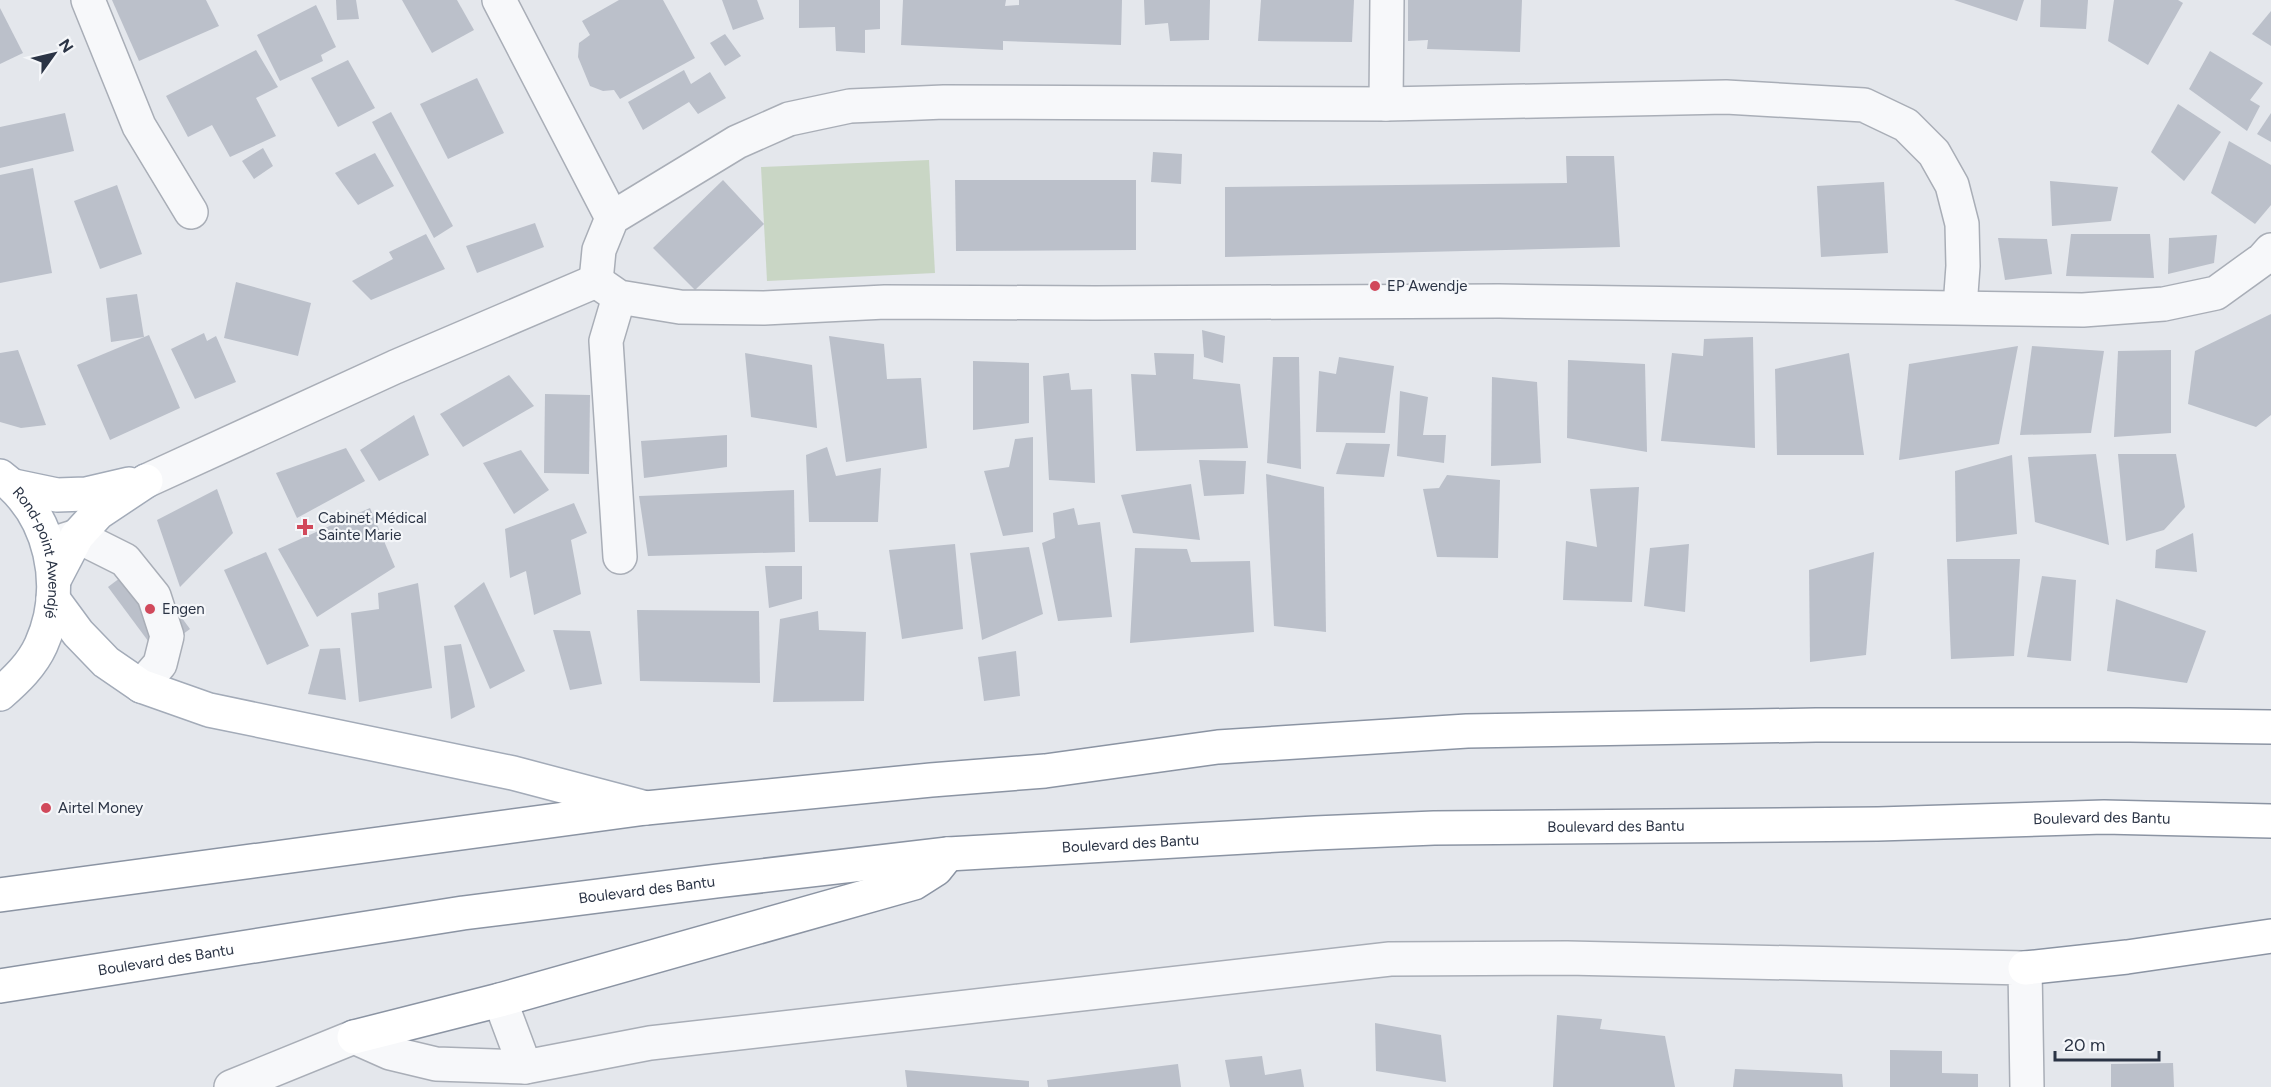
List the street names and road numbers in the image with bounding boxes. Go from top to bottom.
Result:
street label: Rond-point Awendjé [9,483,63,620]
street label: Boulevard des Bantu [2033,808,2171,828]
street label: Boulevard des Bantu [1547,817,1685,836]
street label: Boulevard des Bantu [1061,831,1200,856]
street label: Boulevard des Bantu [578,872,716,907]
street label: Boulevard des Bantu [97,940,235,979]

